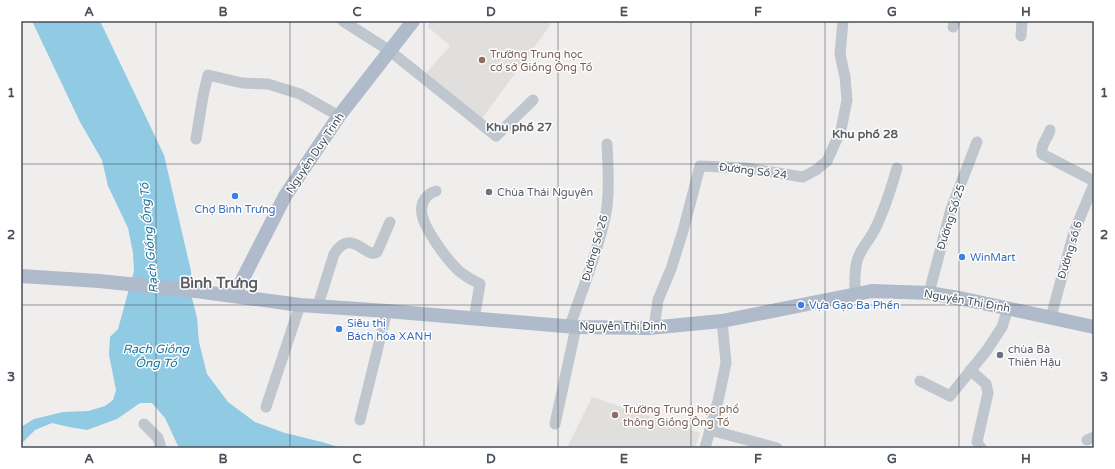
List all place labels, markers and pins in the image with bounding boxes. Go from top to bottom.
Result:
place label: Trường Trung học cơ sở Giồng Ông Tố [490,48,593,74]
marker: Trường Trung học cơ sở Giồng Ông Tố [477,55,487,65]
place label: Chùa Thái Nguyên [497,186,593,199]
marker: Chùa Thái Nguyên [484,187,494,197]
marker: Chợ Bình Trưng [230,191,240,201]
place label: Chợ Bình Trưng [194,203,276,216]
place label: WinMart [970,251,1016,264]
marker: WinMart [957,252,967,262]
place label: Vựa Gạo Ba Phến [809,299,900,312]
marker: Vựa Gạo Ba Phến [796,300,806,310]
place label: Siêu thị Bách hóa XANH [347,317,432,343]
marker: Siêu thị Bách hóa XANH [334,324,344,334]
place label: chùa Bà Thiên Hậu [1008,343,1061,369]
marker: chùa Bà Thiên Hậu [995,350,1005,360]
place label: Trường Trung học phổ thông Giồng Ông Tố [623,403,739,429]
marker: Trường Trung học phổ thông Giồng Ông Tố [610,410,620,420]

